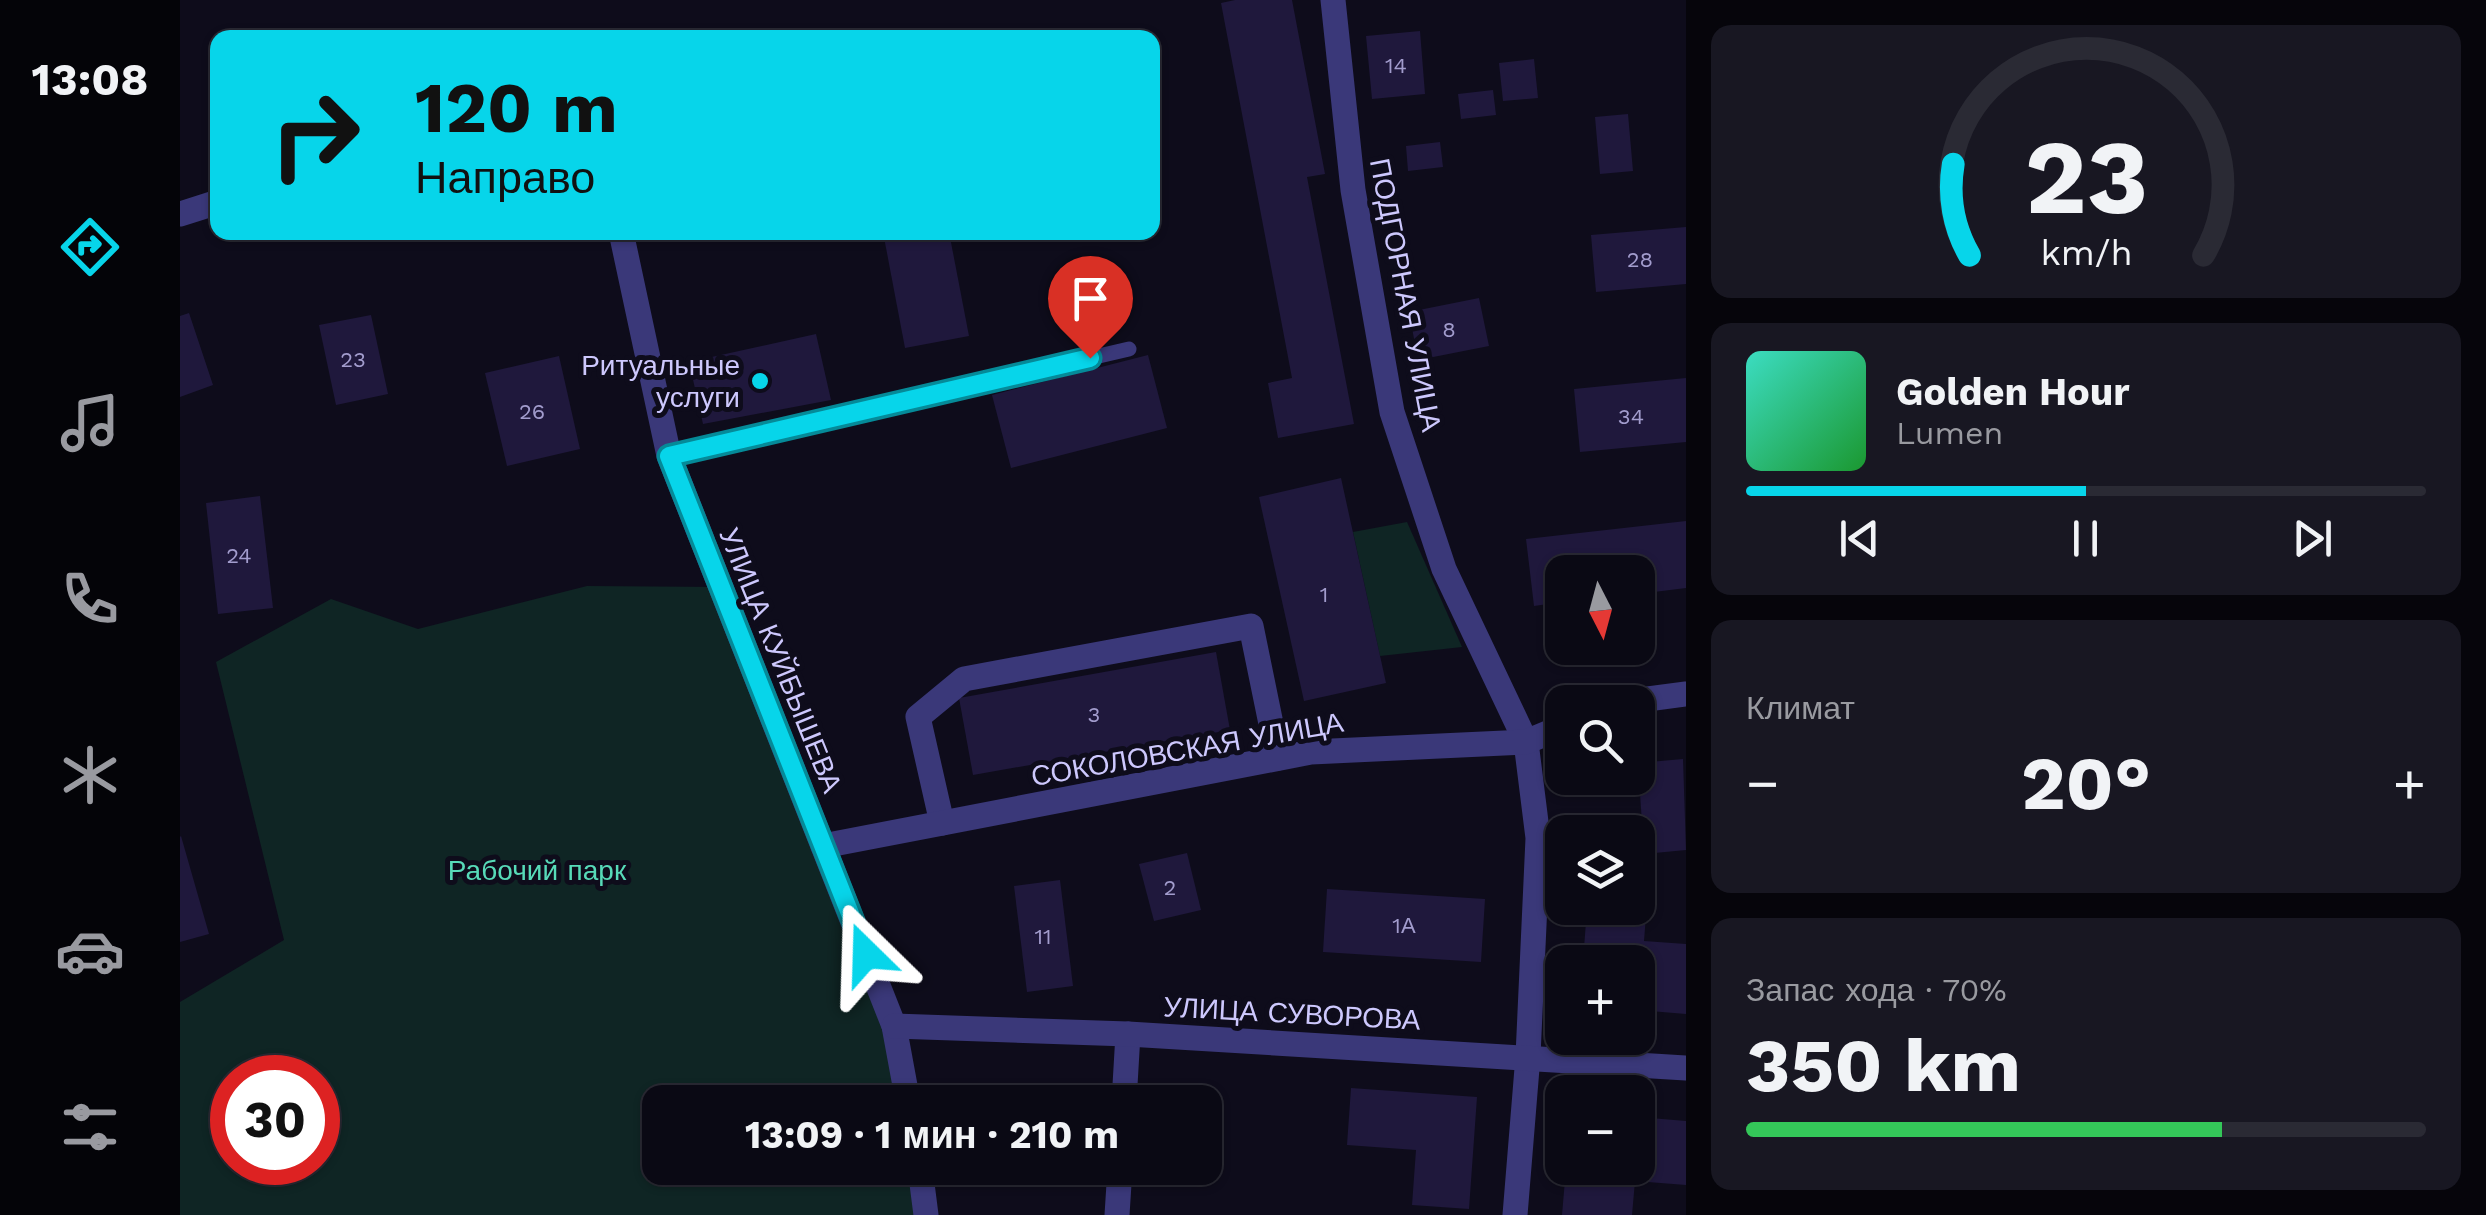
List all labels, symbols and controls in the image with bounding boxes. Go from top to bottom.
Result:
text: 13:08 [32,53,148,106]
house number: 14 [1385,53,1407,78]
text: 120 m [415,67,618,149]
icon: right [250,70,380,200]
text: 23 [2024,116,2148,238]
text: Направо [415,151,595,204]
street label: ПОДГОРНАЯ УЛИЦА [1363,156,1448,435]
icon: directions [55,212,125,282]
text: km/h [2040,232,2132,274]
house number: 28 [1627,247,1653,272]
pin [1048,256,1133,359]
icon: arrive [1063,271,1118,326]
house number: 8 [1442,317,1456,342]
house number: 23 [340,347,366,372]
place label: Ритуальные услуги [581,349,740,414]
marker: Ритуальные услуги [749,370,771,392]
text: Golden Hour [1896,370,2130,414]
icon: music [55,388,125,458]
house number: 26 [519,399,545,424]
house number: 34 [1618,404,1644,429]
text: Lumen [1896,414,2003,452]
icon: previous [1832,511,1887,566]
icon: pause [2058,511,2113,566]
icon: next [2285,511,2340,566]
street label: УЛИЦА КУЙБЫШЕВА [712,523,849,798]
house number: 24 [226,543,252,568]
north arrow [1545,555,1655,665]
map controls [1545,555,1655,1185]
icon: phone [55,564,125,634]
house number: 1 [1320,582,1328,607]
button: search [1545,685,1655,795]
text: Климат [1746,689,1855,727]
house number: 3 [1088,702,1100,727]
street label: СОКОЛОВСКАЯ УЛИЦА [1028,706,1346,793]
text: 20° [2021,739,2151,827]
icon: climate [55,740,125,810]
text: − [1746,751,1779,815]
text: + [2393,751,2426,815]
button: layers [1545,815,1655,925]
park label: Рабочий парк [448,854,627,887]
house number: 2 [1164,875,1176,900]
position arrow [814,902,918,1006]
house number: 1А [1392,913,1416,938]
icon: car [55,916,125,986]
house number: 11 [1034,924,1052,949]
button: + [1545,945,1655,1055]
text: Запас хода · 70% [1746,971,2007,1009]
street label: УЛИЦА СУВОРОВА [1163,990,1422,1037]
text: 350 km [1746,1021,2021,1109]
speed limit sign: 30 [210,1055,340,1185]
button: − [1545,1075,1655,1185]
icon: filters [55,1092,125,1162]
text: 13:09 · 1 мин · 210 m [745,1113,1119,1157]

